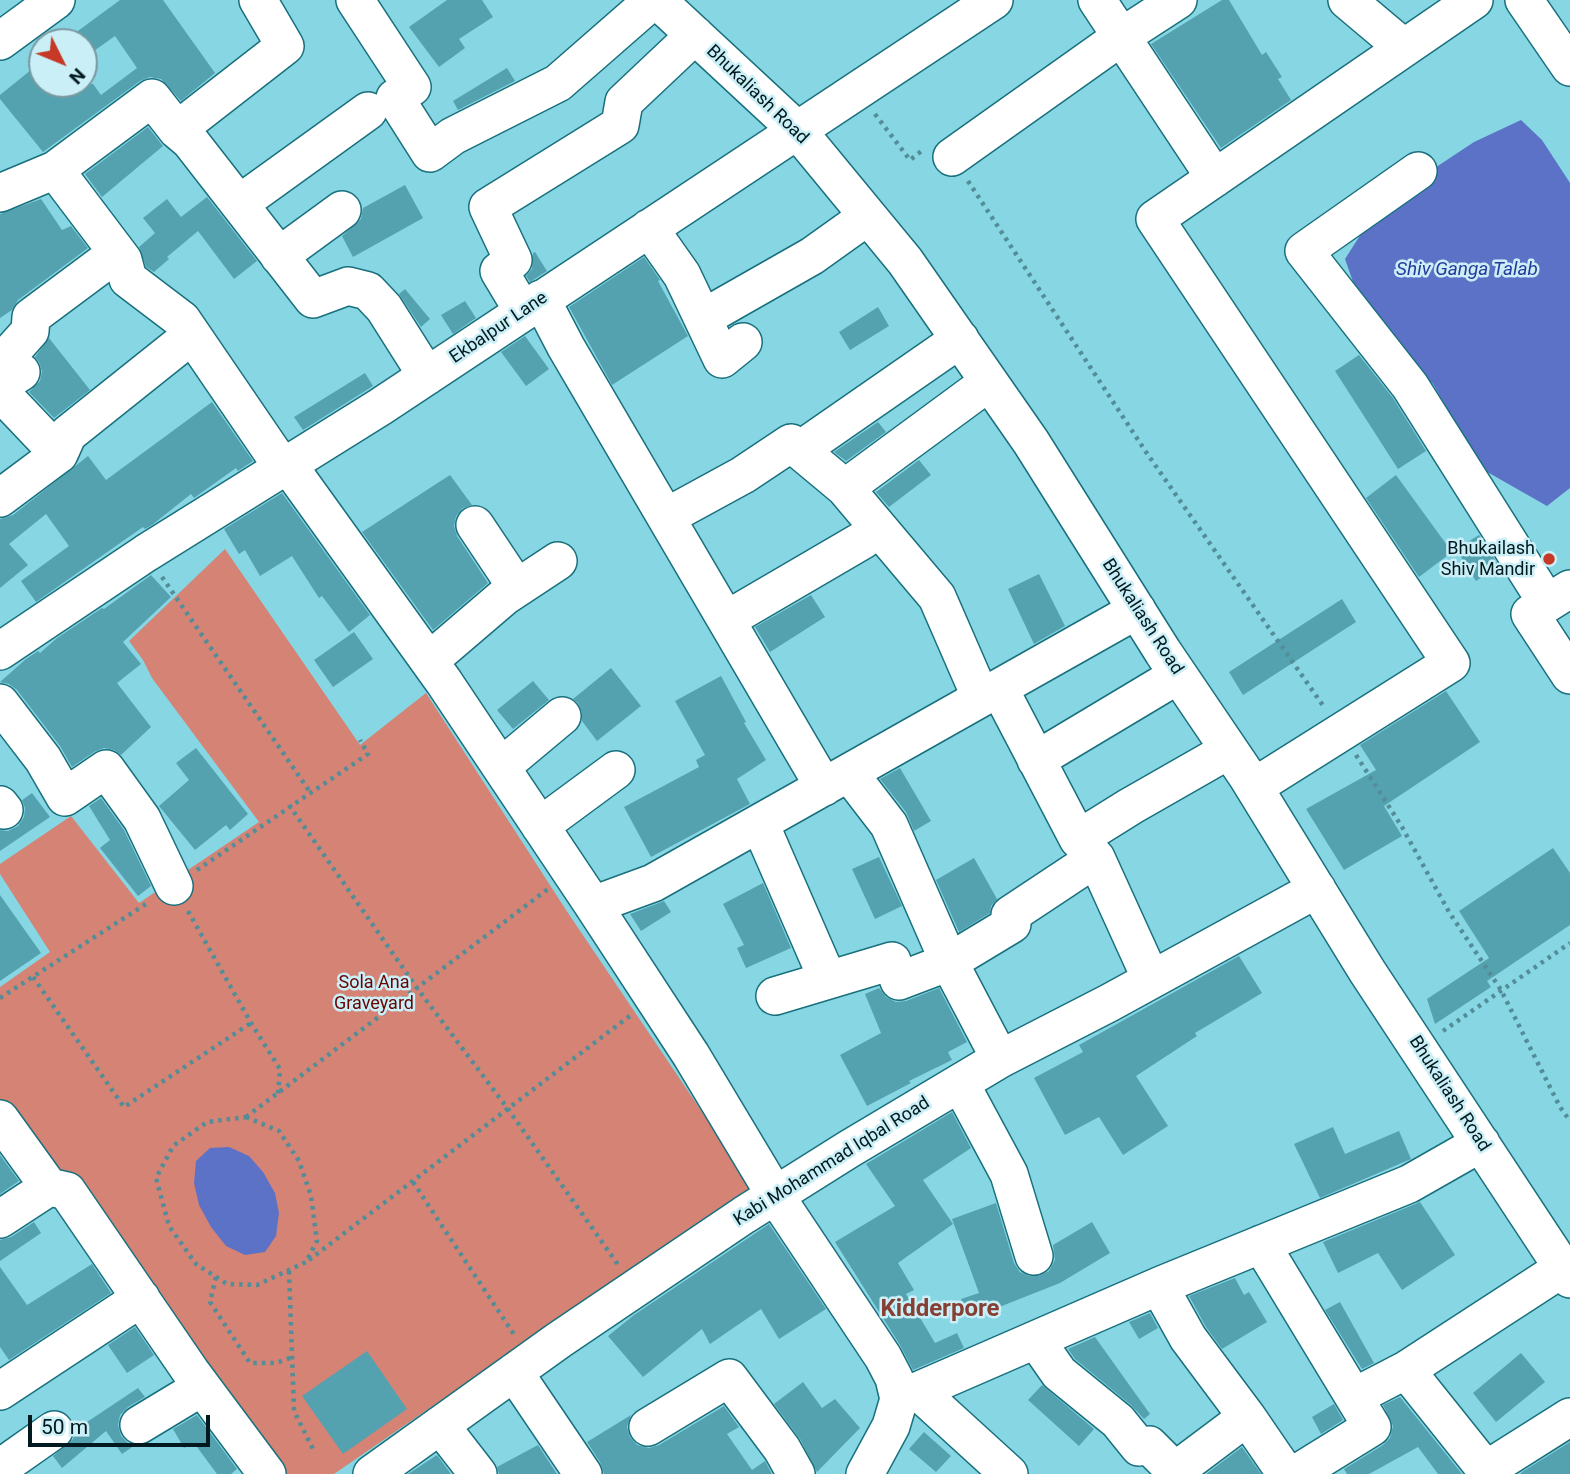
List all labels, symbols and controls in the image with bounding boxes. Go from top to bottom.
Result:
north arrow [28,28,98,98]
street label: Bhukaliash Road [701,41,813,149]
text: N [64,64,90,89]
water label: Shiv Ganga Talab [1396,259,1538,281]
street label: Ekbalpur Lane [446,287,552,369]
place label: Bhukailash Shiv Mandir [1441,538,1535,580]
marker: Bhukailash Shiv Mandir [1541,551,1557,567]
street label: Bhukaliash Road [1097,555,1187,679]
park label: Sola Ana Graveyard [334,972,414,1014]
street label: Bhukaliash Road [1404,1032,1494,1156]
street label: Kabi Mohammad Iqbal Road [730,1093,934,1231]
district label: Kidderpore [881,1296,999,1324]
scale bar [32,1400,214,1444]
text: 50 m [41,1415,88,1439]

